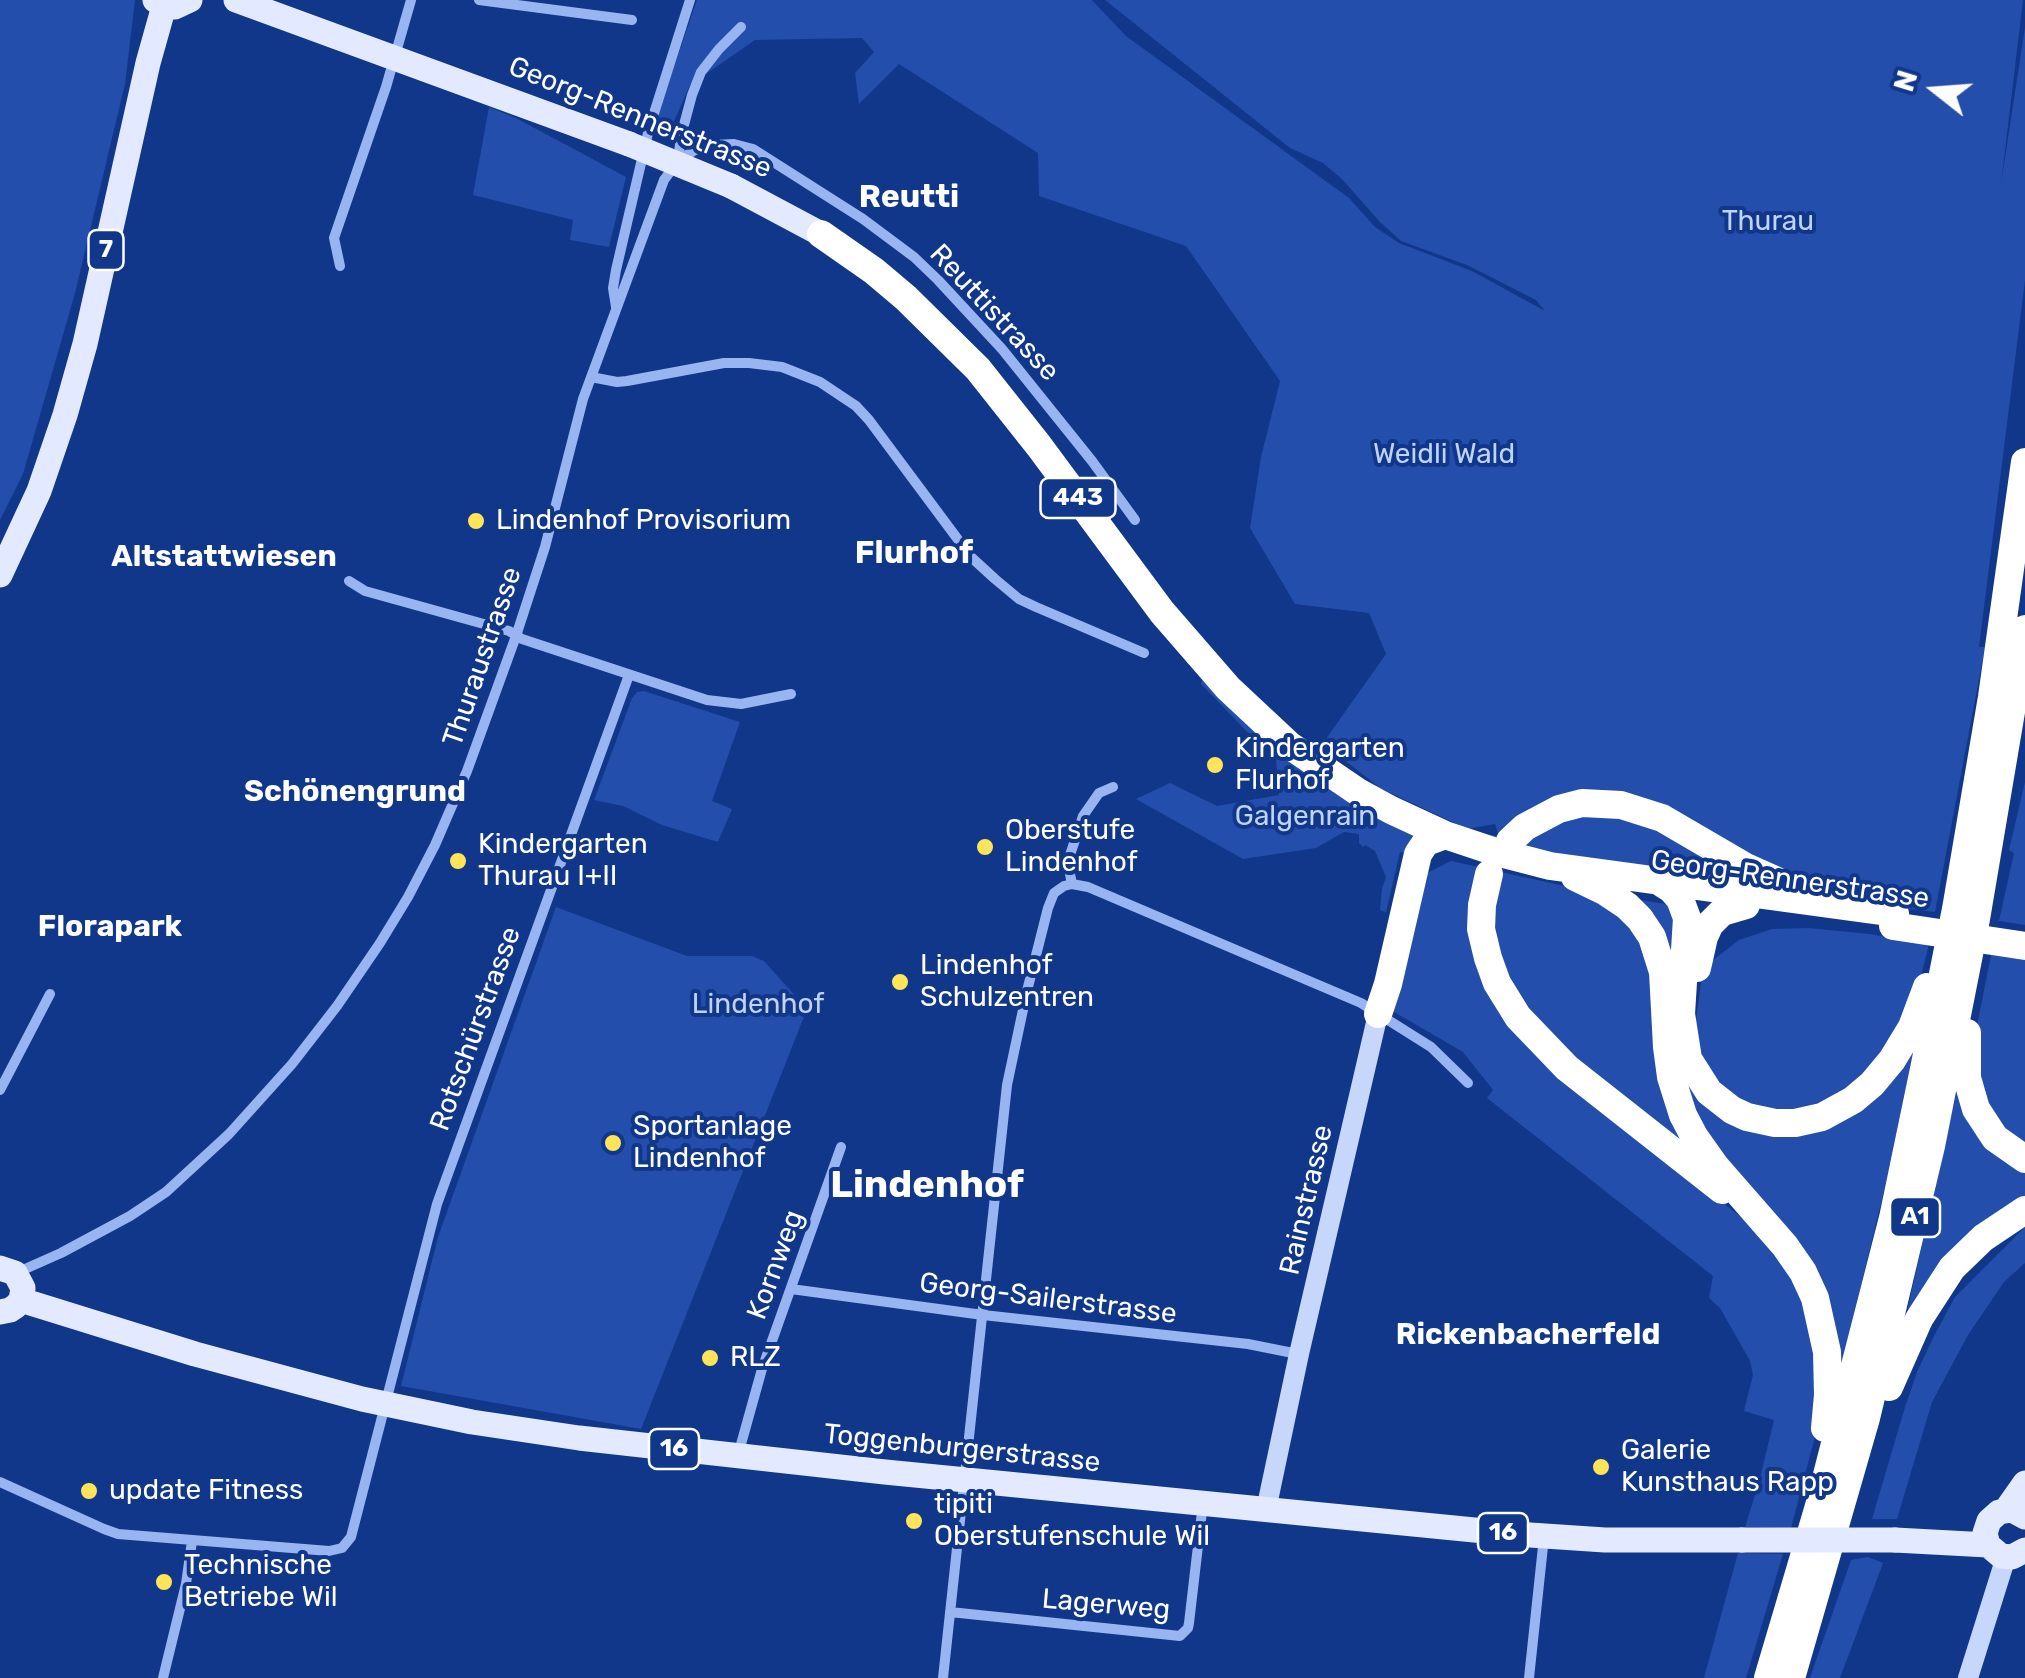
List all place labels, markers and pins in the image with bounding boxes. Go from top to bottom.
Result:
place label: Lindenhof Provisorium [496,504,791,538]
marker: Lindenhof Provisorium [465,510,487,532]
place label: Kindergarten Flurhof [1235,732,1405,798]
marker: Kindergarten Flurhof [1204,754,1226,776]
place label: Oberstufe Lindenhof [1005,814,1138,880]
place label: Kindergarten Thurau I+II [478,828,648,894]
marker: Oberstufe Lindenhof [974,836,996,858]
marker: Kindergarten Thurau I+II [447,850,469,872]
place label: Lindenhof Schulzentren [920,949,1094,1015]
marker: Lindenhof Schulzentren [889,971,911,993]
place label: Sportanlage Lindenhof [633,1110,792,1176]
marker: Sportanlage Lindenhof [602,1132,624,1154]
place label: RLZ [730,1341,781,1375]
marker: RLZ [699,1347,721,1369]
place label: Galerie Kunsthaus Rapp [1621,1434,1834,1500]
marker: Galerie Kunsthaus Rapp [1590,1456,1612,1478]
place label: update Fitness [109,1474,303,1508]
marker: update Fitness [78,1480,100,1502]
place label: tipiti Oberstufenschule Wil [934,1488,1210,1554]
marker: tipiti Oberstufenschule Wil [903,1510,925,1532]
place label: Technische Betriebe Wil [184,1549,338,1615]
marker: Technische Betriebe Wil [153,1571,175,1593]

